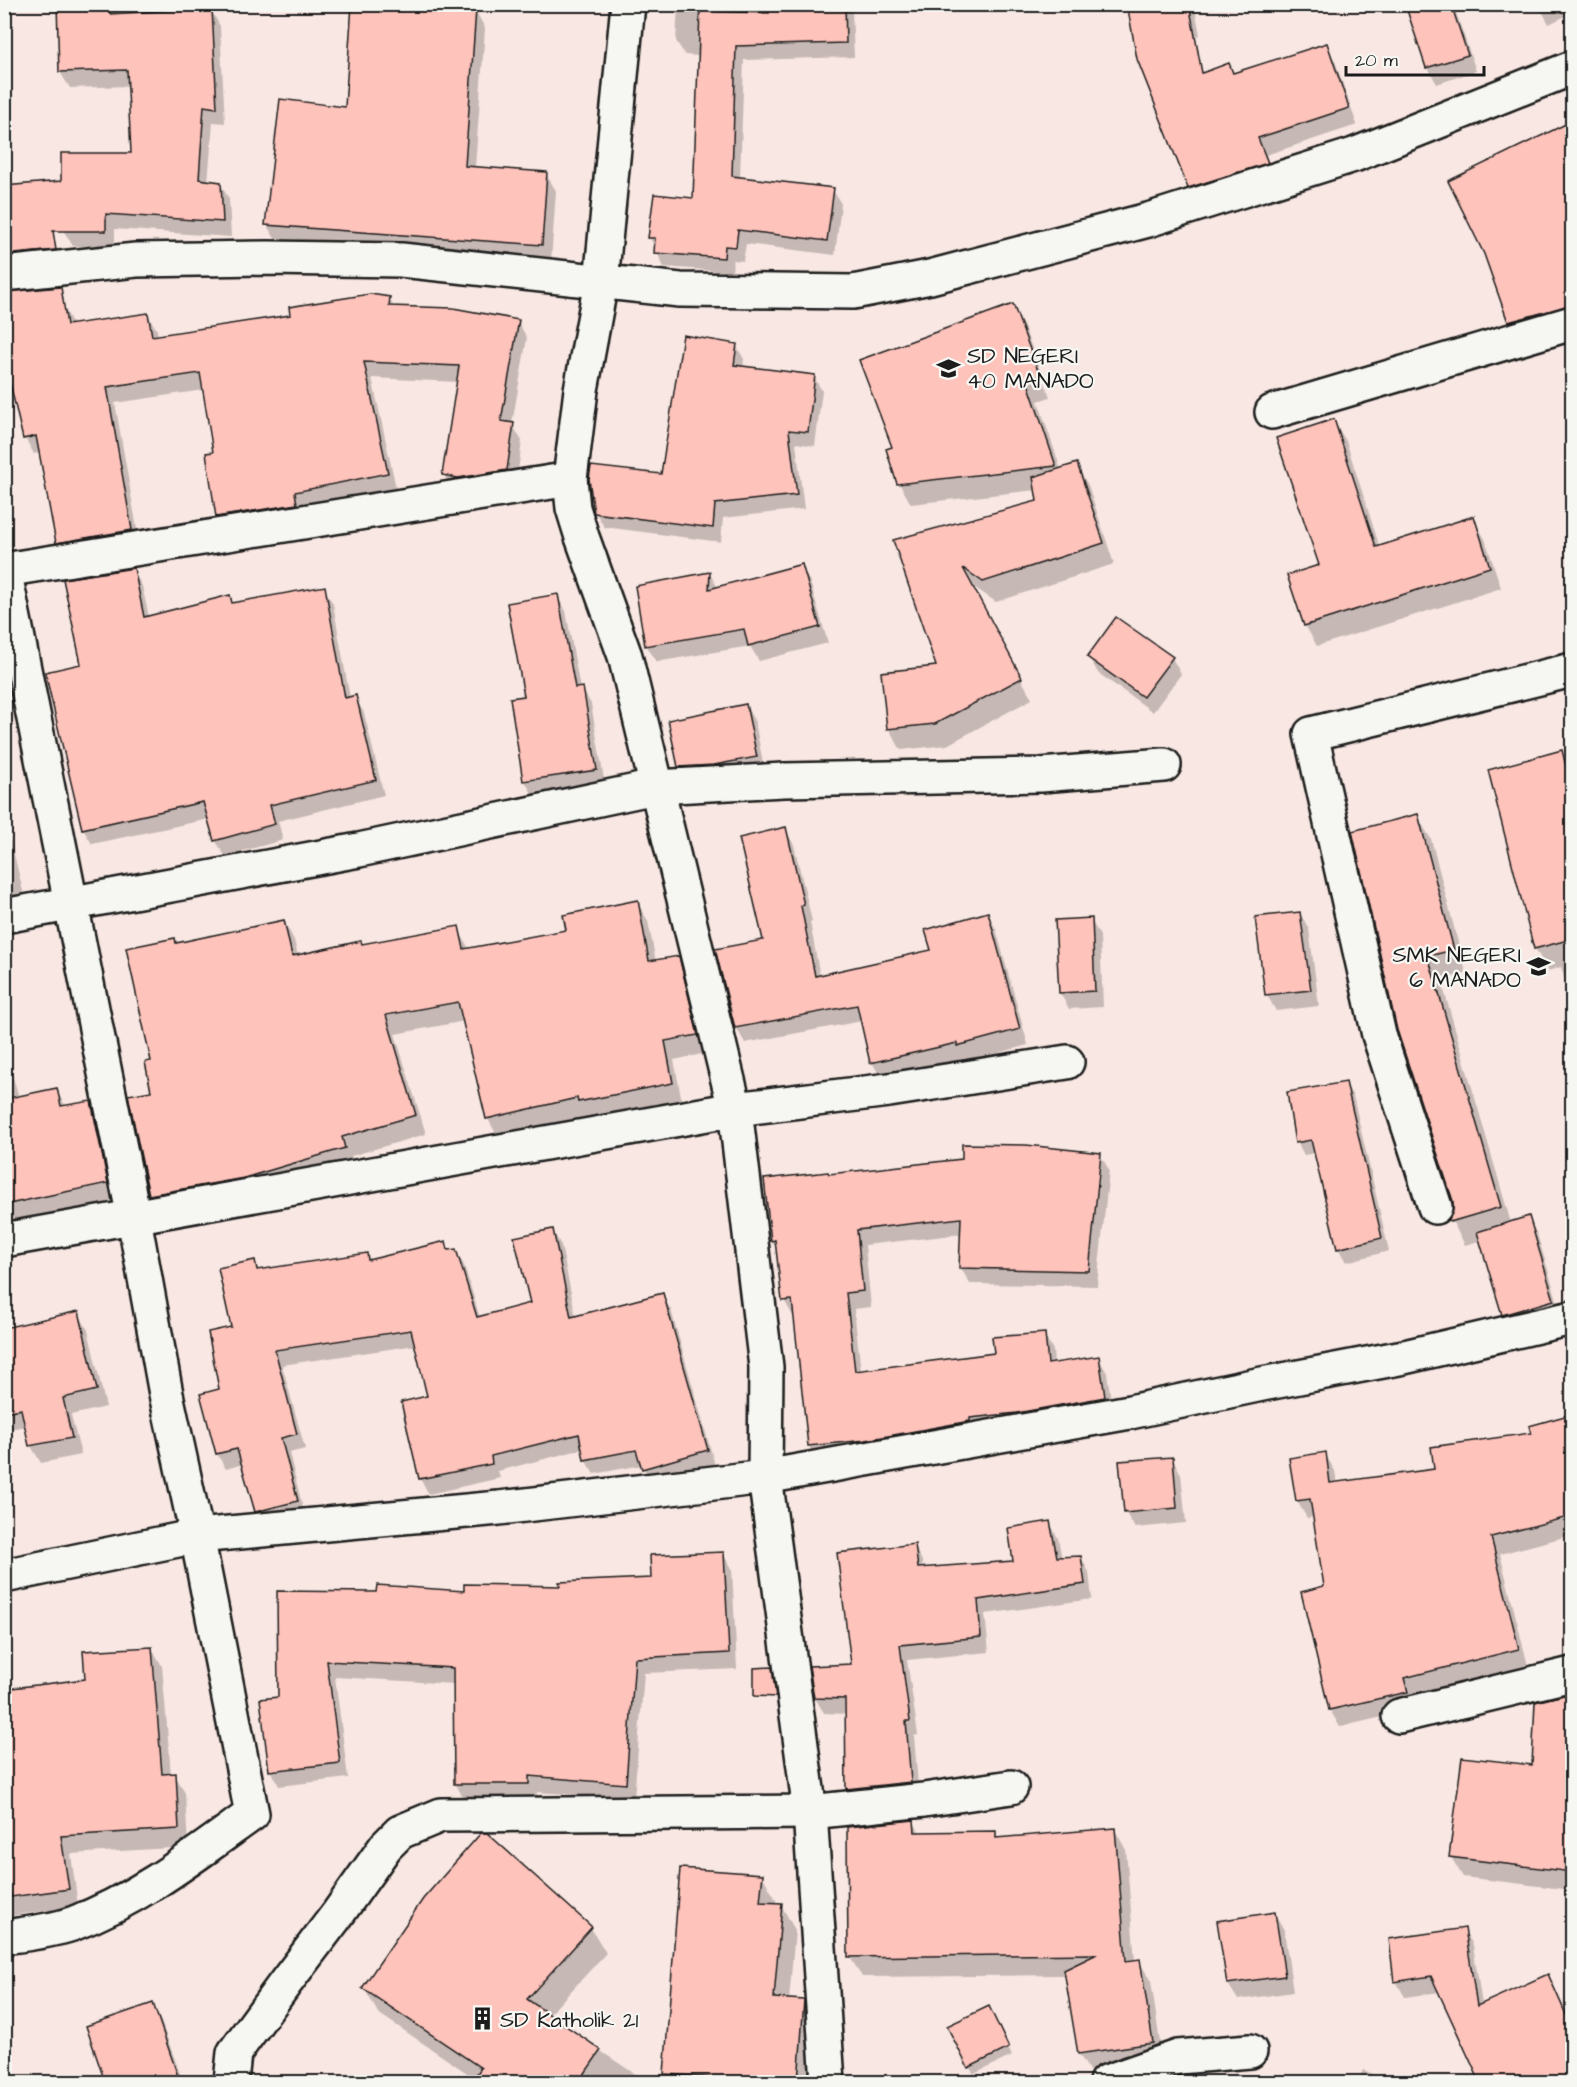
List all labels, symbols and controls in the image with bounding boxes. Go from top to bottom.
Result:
scale bar [1346,39,1484,77]
text: 20 m [1355,48,1398,73]
place label: SD NEGERI 40 MANADO [967,341,1094,397]
school or university icon: SD NEGERI 40 MANADO [936,355,962,381]
place label: SMK NEGERI 6 MANADO [1392,940,1521,996]
school or university icon: SMK NEGERI 6 MANADO [1526,954,1552,980]
place label: SD Katholik 21 [500,2005,639,2036]
building icon: SD Katholik 21 [469,2006,495,2032]

